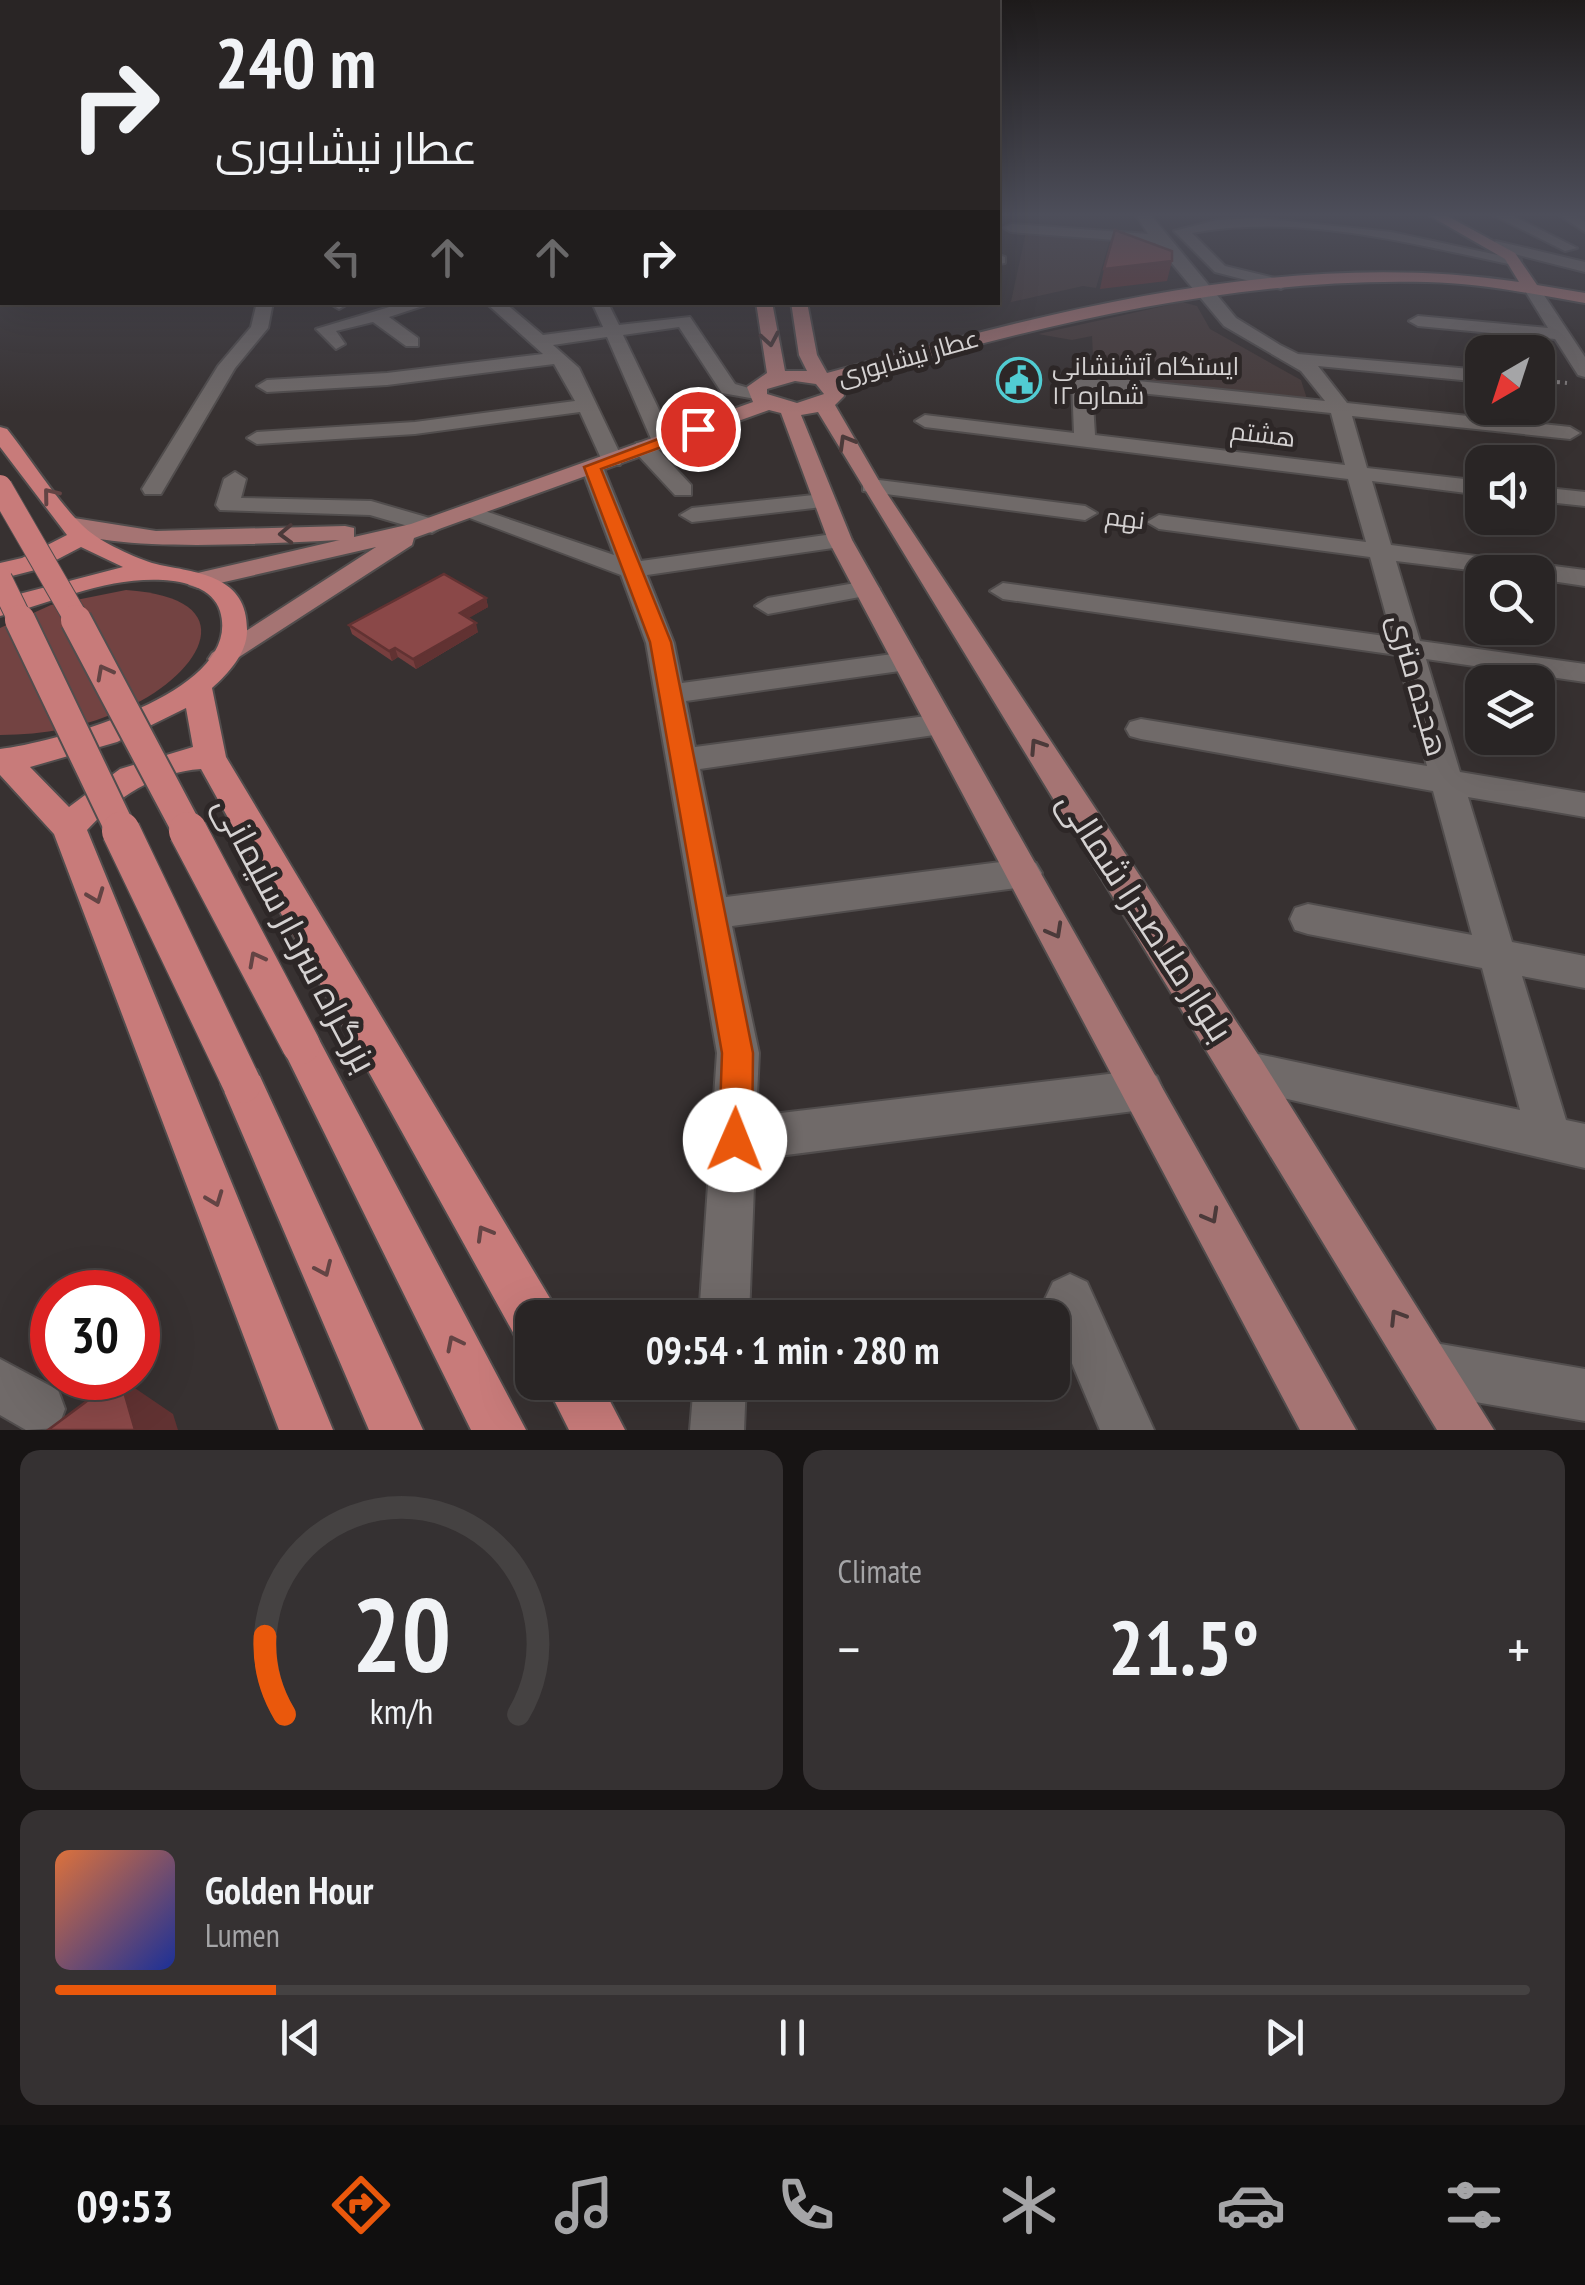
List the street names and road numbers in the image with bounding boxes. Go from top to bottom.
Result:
street label: عطار نیشابوری [834,322,982,392]
street label: هشتم [1228,414,1297,456]
street label: نهم [1103,500,1147,538]
street label: هجده متری [1380,610,1458,760]
street label: بلوار ملاصدرا شمالی [1048,782,1244,1050]
street label: بزرگراه سردار سلیمانی [204,788,388,1080]

